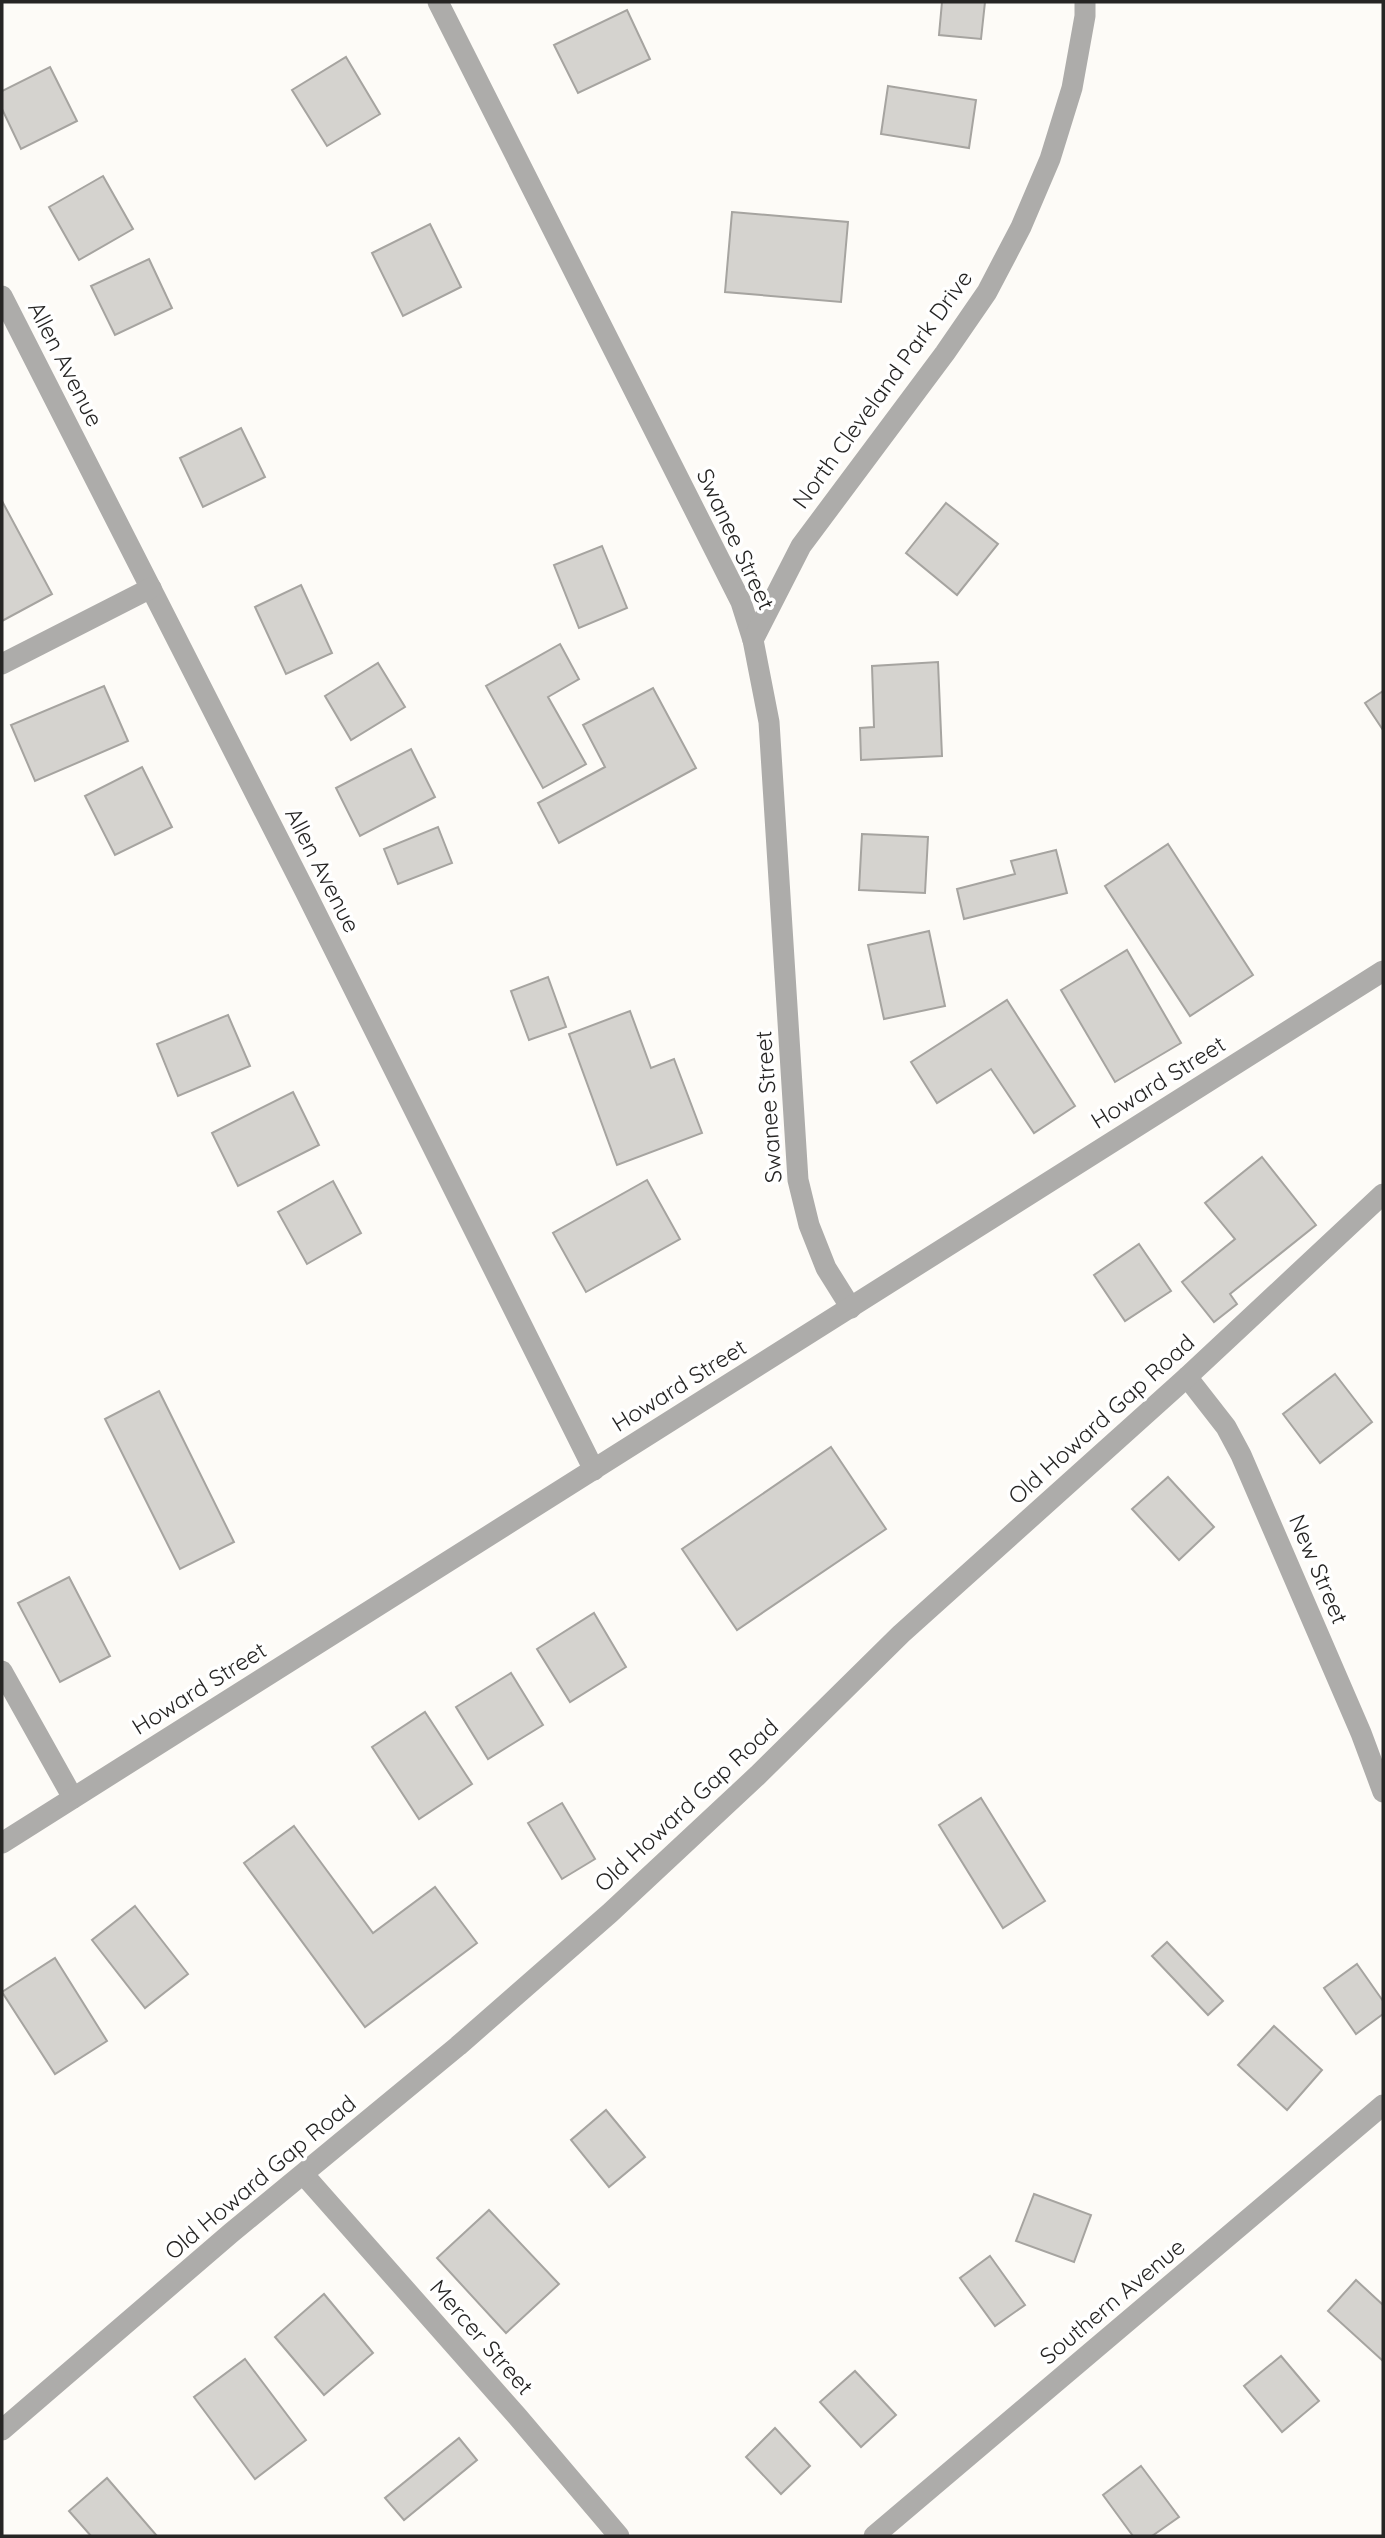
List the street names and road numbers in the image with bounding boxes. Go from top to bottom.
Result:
street label: North Cleveland Park Drive [786,264,978,514]
street label: Allen Avenue [22,297,110,431]
street label: Swanee Street [691,464,781,614]
street label: Allen Avenue [279,803,367,937]
street label: Howard Street [1085,1029,1231,1135]
street label: Swanee Street [748,1030,788,1184]
street label: Old Howard Gap Road [1002,1328,1200,1510]
street label: Howard Street [606,1332,752,1438]
street label: New Street [1283,1510,1355,1628]
street label: Howard Street [126,1635,272,1741]
street label: Old Howard Gap Road [588,1712,784,1898]
street label: Old Howard Gap Road [158,2089,362,2265]
street label: Southern Avenue [1033,2232,1191,2370]
street label: Mercer Street [424,2273,540,2401]

